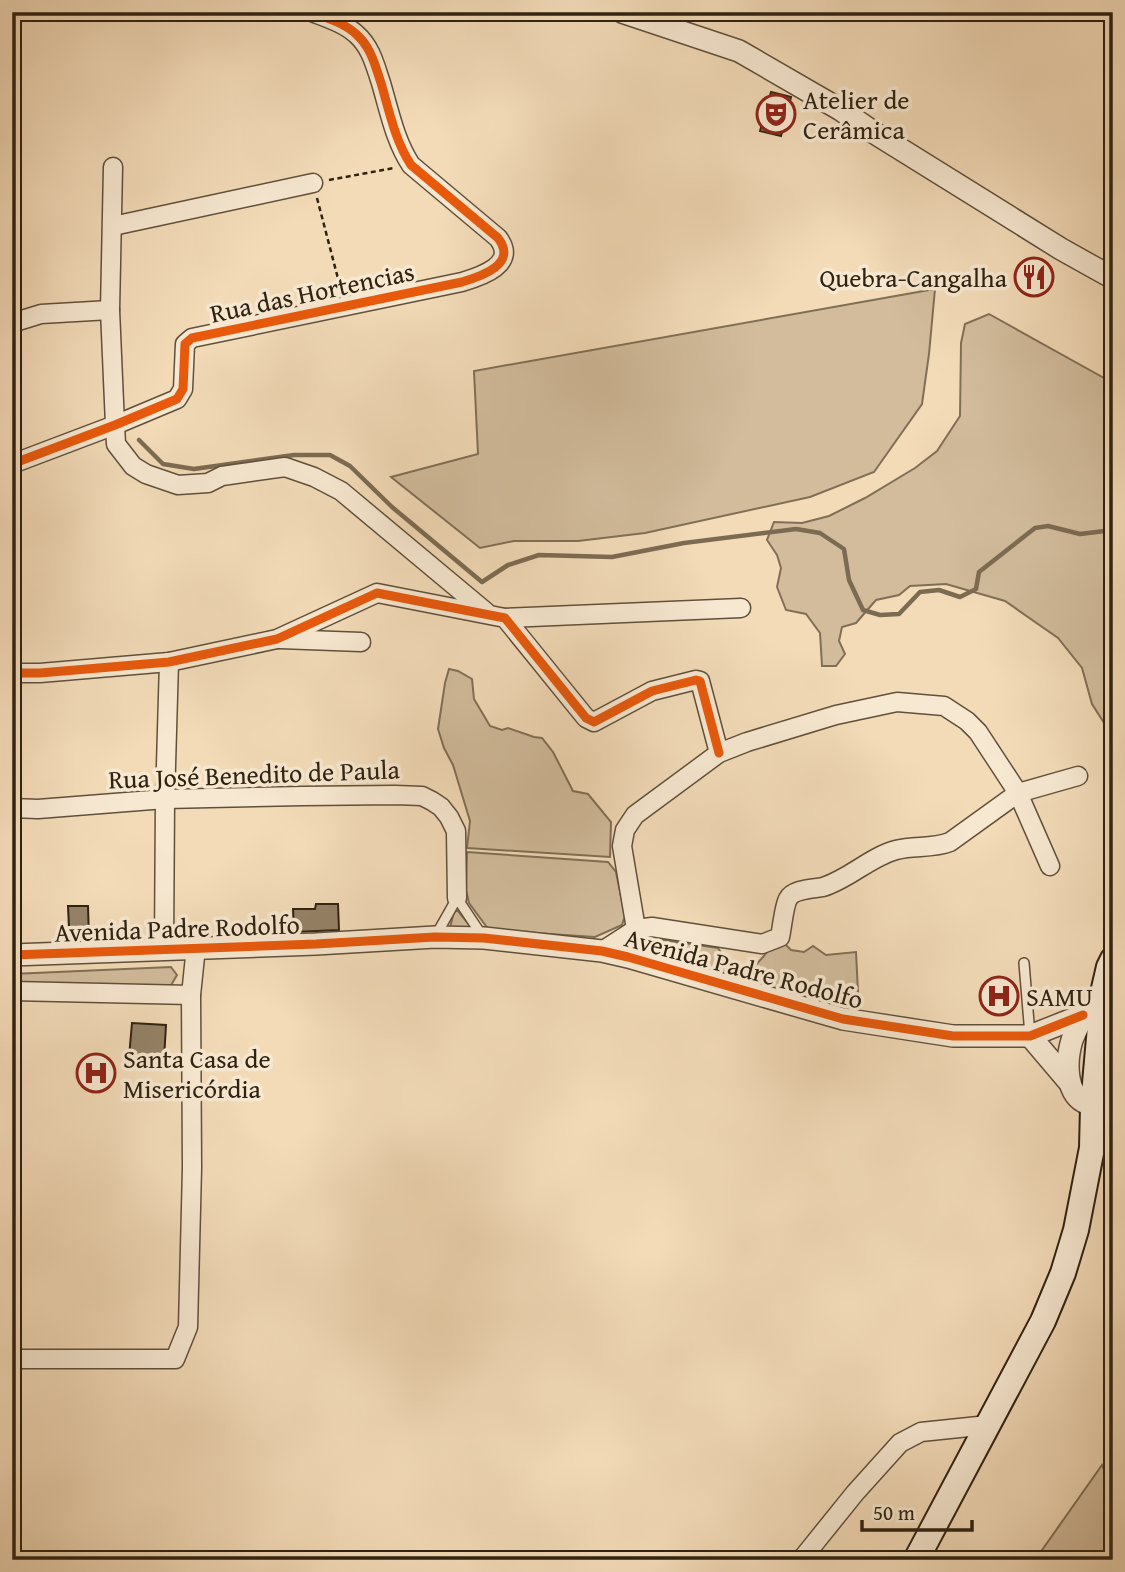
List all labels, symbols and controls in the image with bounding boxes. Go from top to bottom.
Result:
place label: Atelier de Cerâmica [803,80,909,149]
theatre icon: Atelier de Cerâmica [755,93,797,135]
street label: Rua das Hortencias [206,251,418,333]
restaurant icon: Quebra-Cangalha [1013,256,1055,298]
place label: Quebra-Cangalha [819,258,1008,297]
street label: Rua José Benedito de Paula [108,749,401,799]
street label: Avenida Padre Rodolfo [54,904,300,952]
street label: Avenida Padre Rodolfo [620,917,868,1019]
hospital icon: SAMU [978,975,1020,1017]
place label: SAMU [1026,977,1093,1016]
place label: Santa Casa de Misericórdia [123,1039,271,1108]
hospital icon: Santa Casa de Misericórdia [75,1052,117,1094]
scale bar [862,1488,973,1532]
text: 50 m [873,1497,915,1528]

